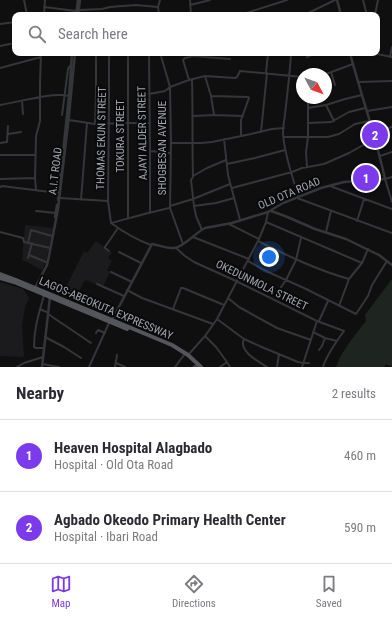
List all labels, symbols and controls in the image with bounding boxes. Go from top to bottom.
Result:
search box [12,12,380,56]
icon: search [26,23,48,45]
text: Search here [58,25,128,43]
north arrow [296,68,332,104]
street label: THOMAS EKUN STREET [94,86,109,190]
street label: AJAYI ALDER STREET [135,86,150,180]
street label: TOKURA STREET [114,99,127,173]
street label: SHOGBESAN AVENUE [156,100,169,195]
pin: 2 [362,120,388,150]
street label: A.I.T ROAD [46,147,65,196]
pin: 1 [353,163,379,193]
street label: OLD OTA ROAD [256,175,322,212]
your location [259,247,279,267]
street label: OKEDUNMOLA STREET [214,258,310,313]
street label: LAGOS-ABEOKUTA EXPRESSWAY [37,274,175,343]
text: Nearby [16,383,64,403]
text: 2 results [332,386,376,401]
text: Heaven Hospital Alagbado [54,439,212,457]
text: 1 [26,448,32,463]
text: 460 m [344,448,376,463]
text: Hospital · Old Ota Road [54,457,173,472]
text: Agbado Okeodo Primary Health Center [54,511,286,529]
text: 2 [26,520,32,535]
text: 590 m [344,520,376,535]
text: Hospital · Ibari Road [54,529,158,544]
tab: Map [50,573,72,610]
tab: Directions [172,573,216,610]
tab: Saved [316,573,342,610]

